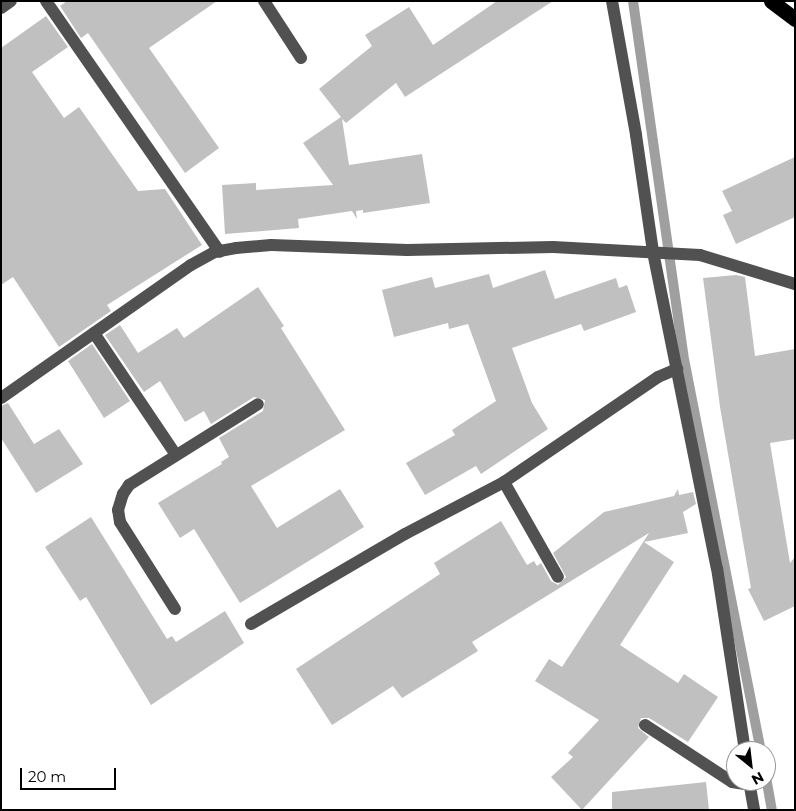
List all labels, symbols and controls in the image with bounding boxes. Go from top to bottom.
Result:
north arrow [726,741,776,791]
scale bar [22,758,119,790]
text: 20 m [28,767,66,786]
text: N [748,768,767,789]

